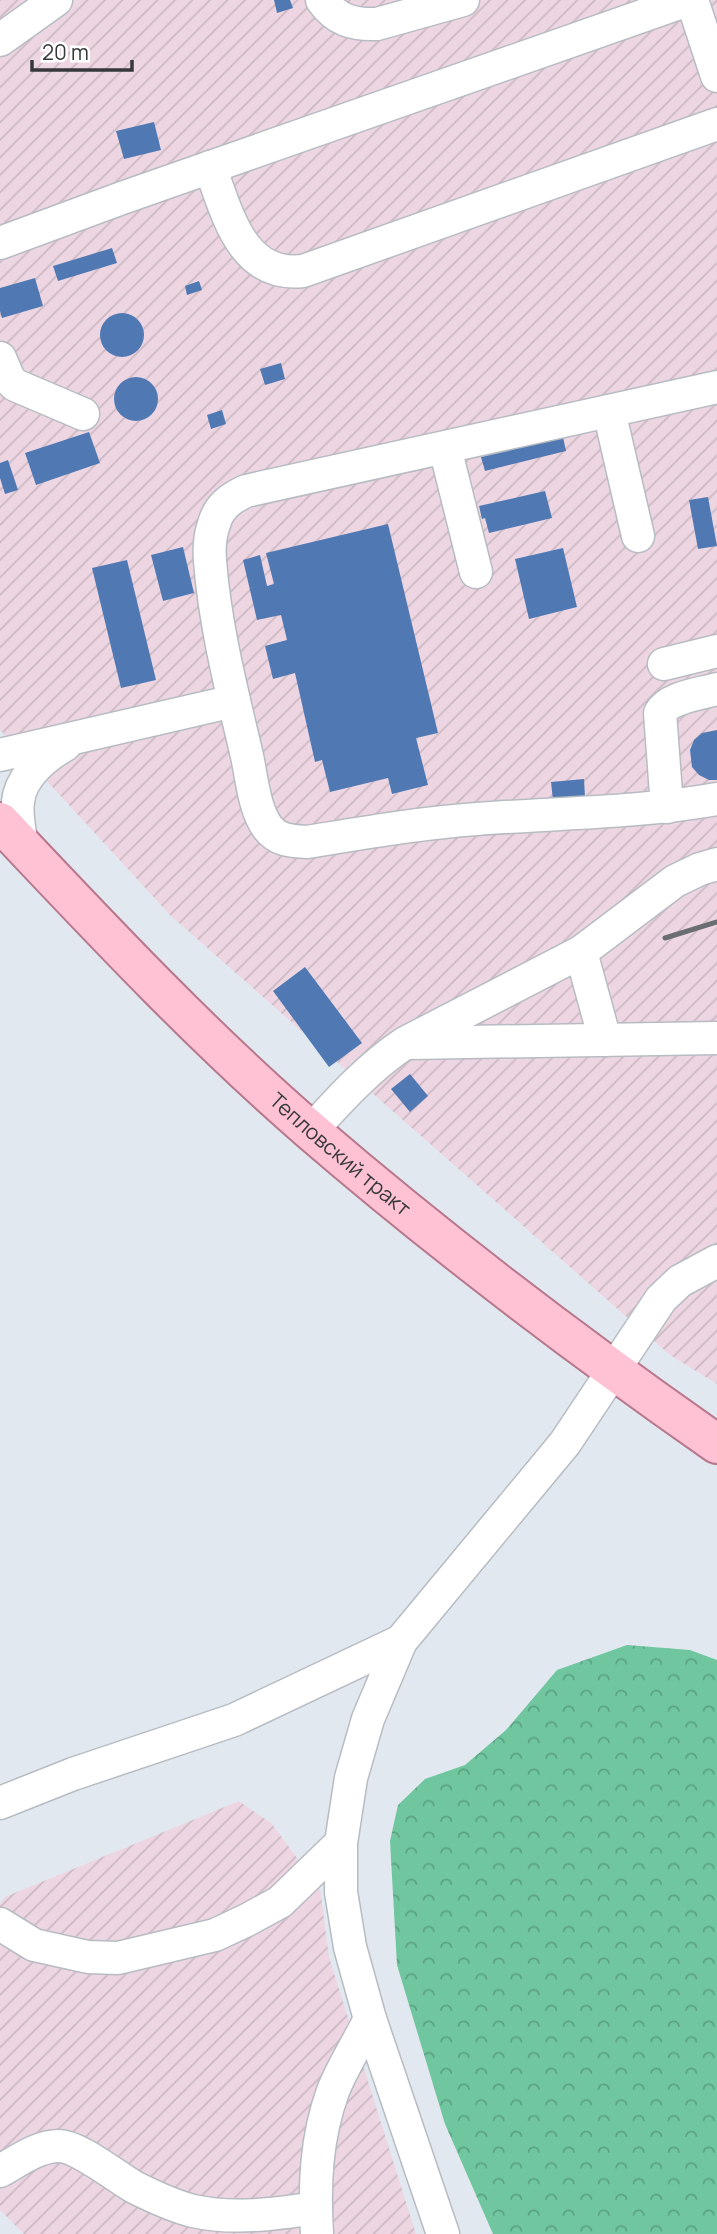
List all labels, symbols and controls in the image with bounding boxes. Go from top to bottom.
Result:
scale bar [32,28,131,72]
text: 20 m [42,38,89,66]
street label: Тепловский тракт [264,1086,417,1222]

